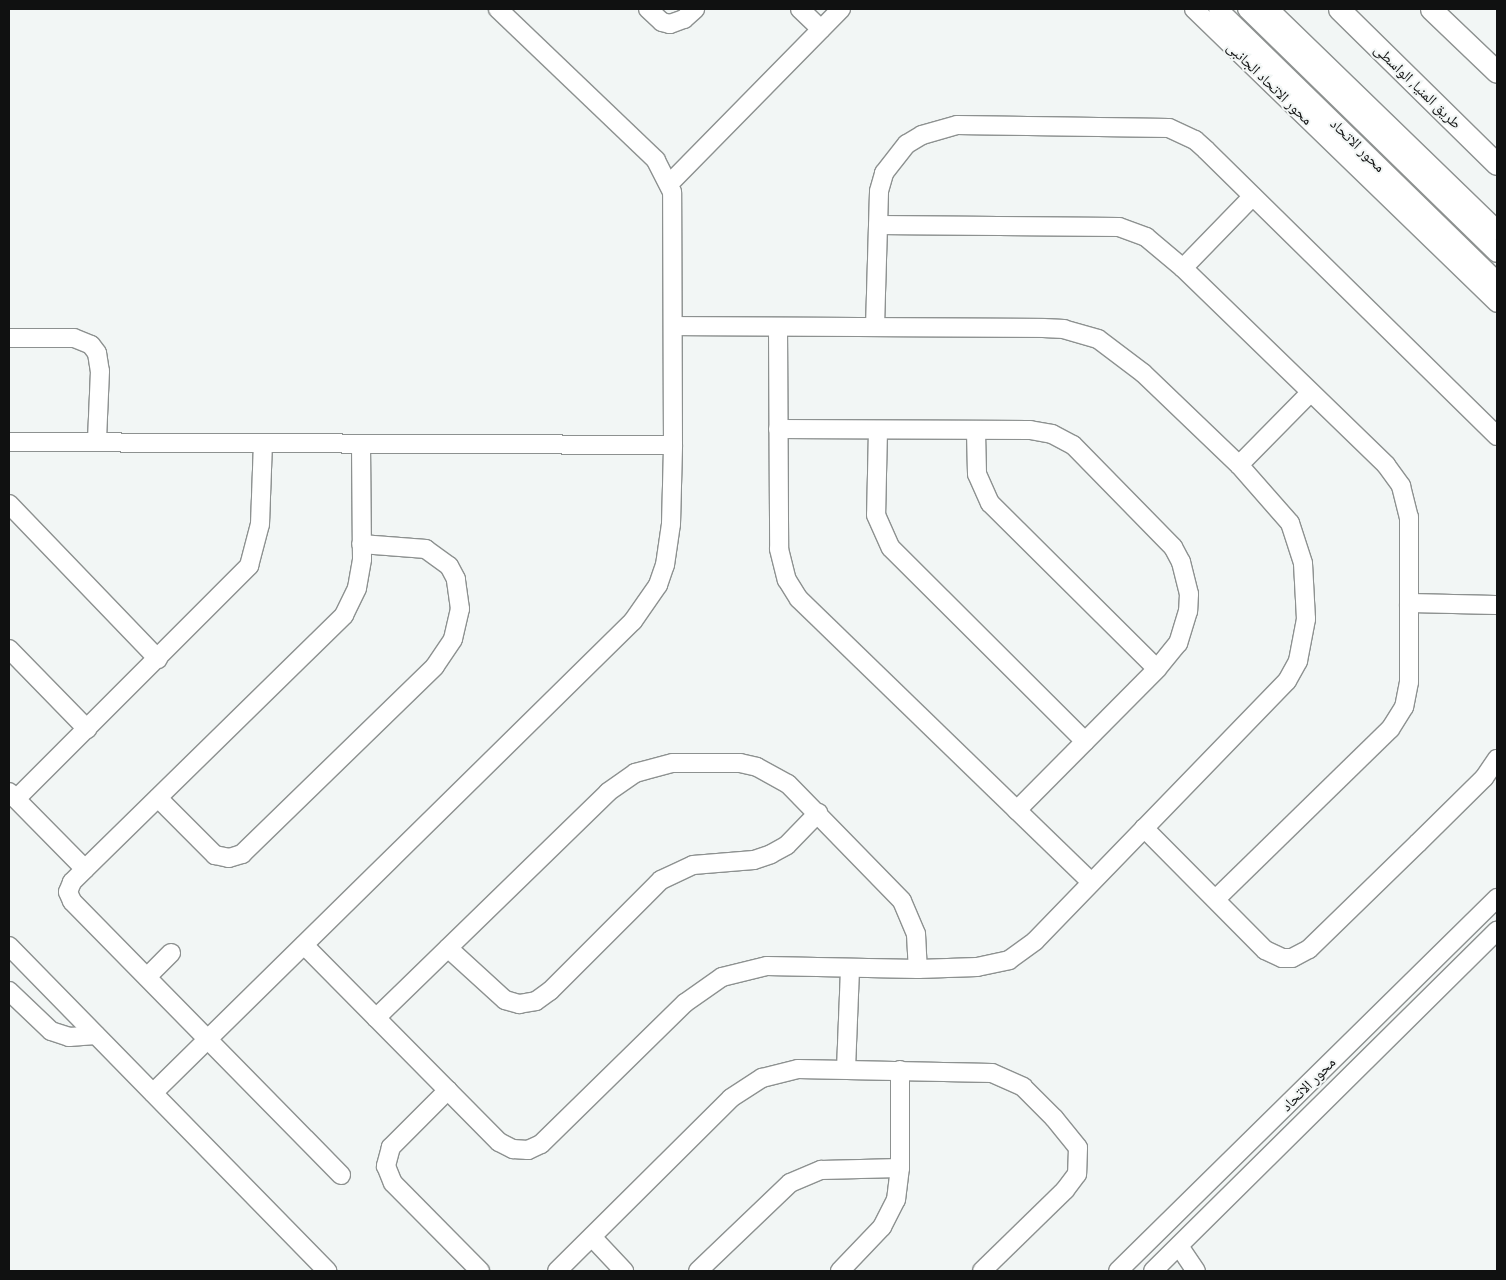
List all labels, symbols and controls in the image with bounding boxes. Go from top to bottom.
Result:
street label: محور الاتحاد الجانبى [1223,38,1317,128]
street label: طريق المنيا, الواسطى [1371,40,1465,132]
street label: محور الاتحاد [1327,114,1389,176]
street label: محور الاتحاد [1277,1053,1339,1115]

